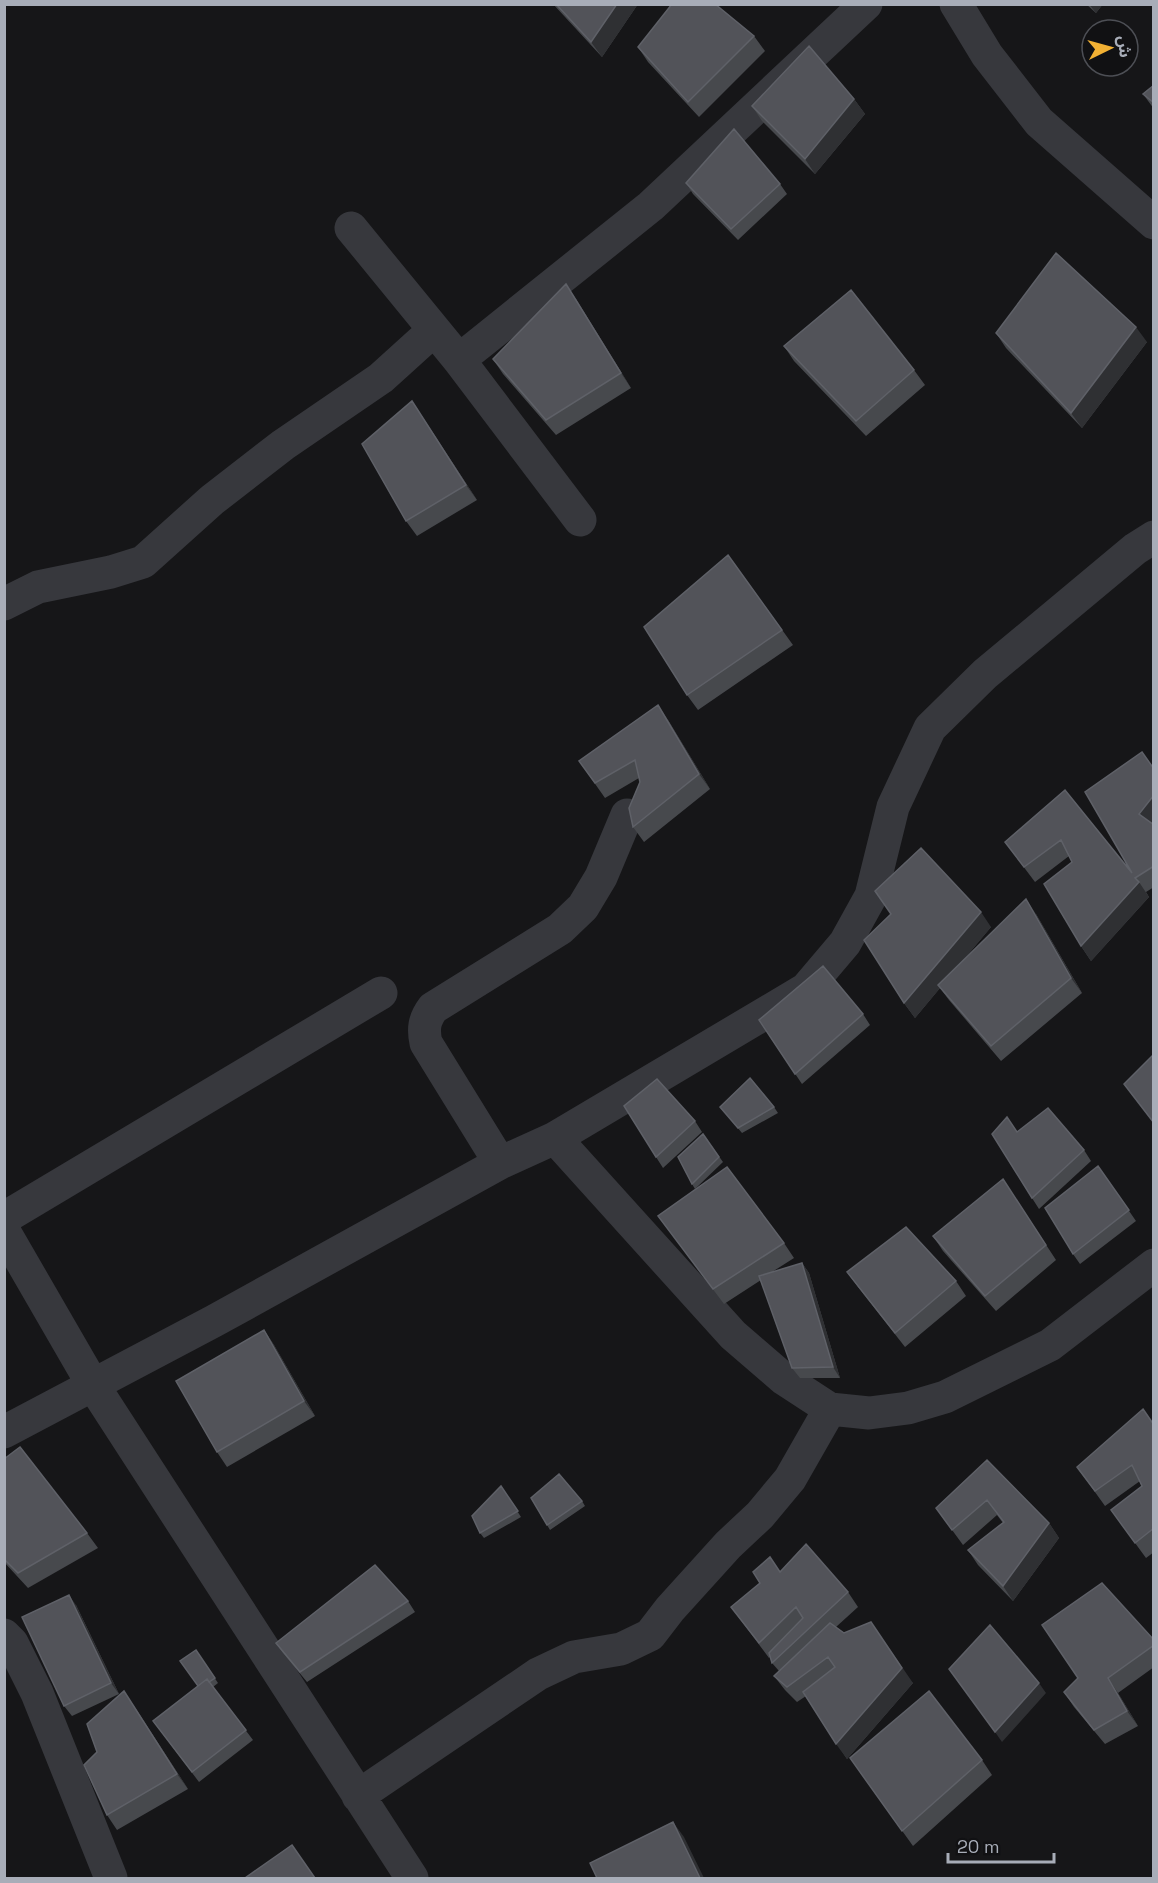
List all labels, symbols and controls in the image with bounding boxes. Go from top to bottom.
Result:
north arrow [1080,18,1140,78]
text: ش [1113,35,1136,59]
scale bar [948,1826,1054,1864]
text: 20 m [957,1835,1000,1858]

